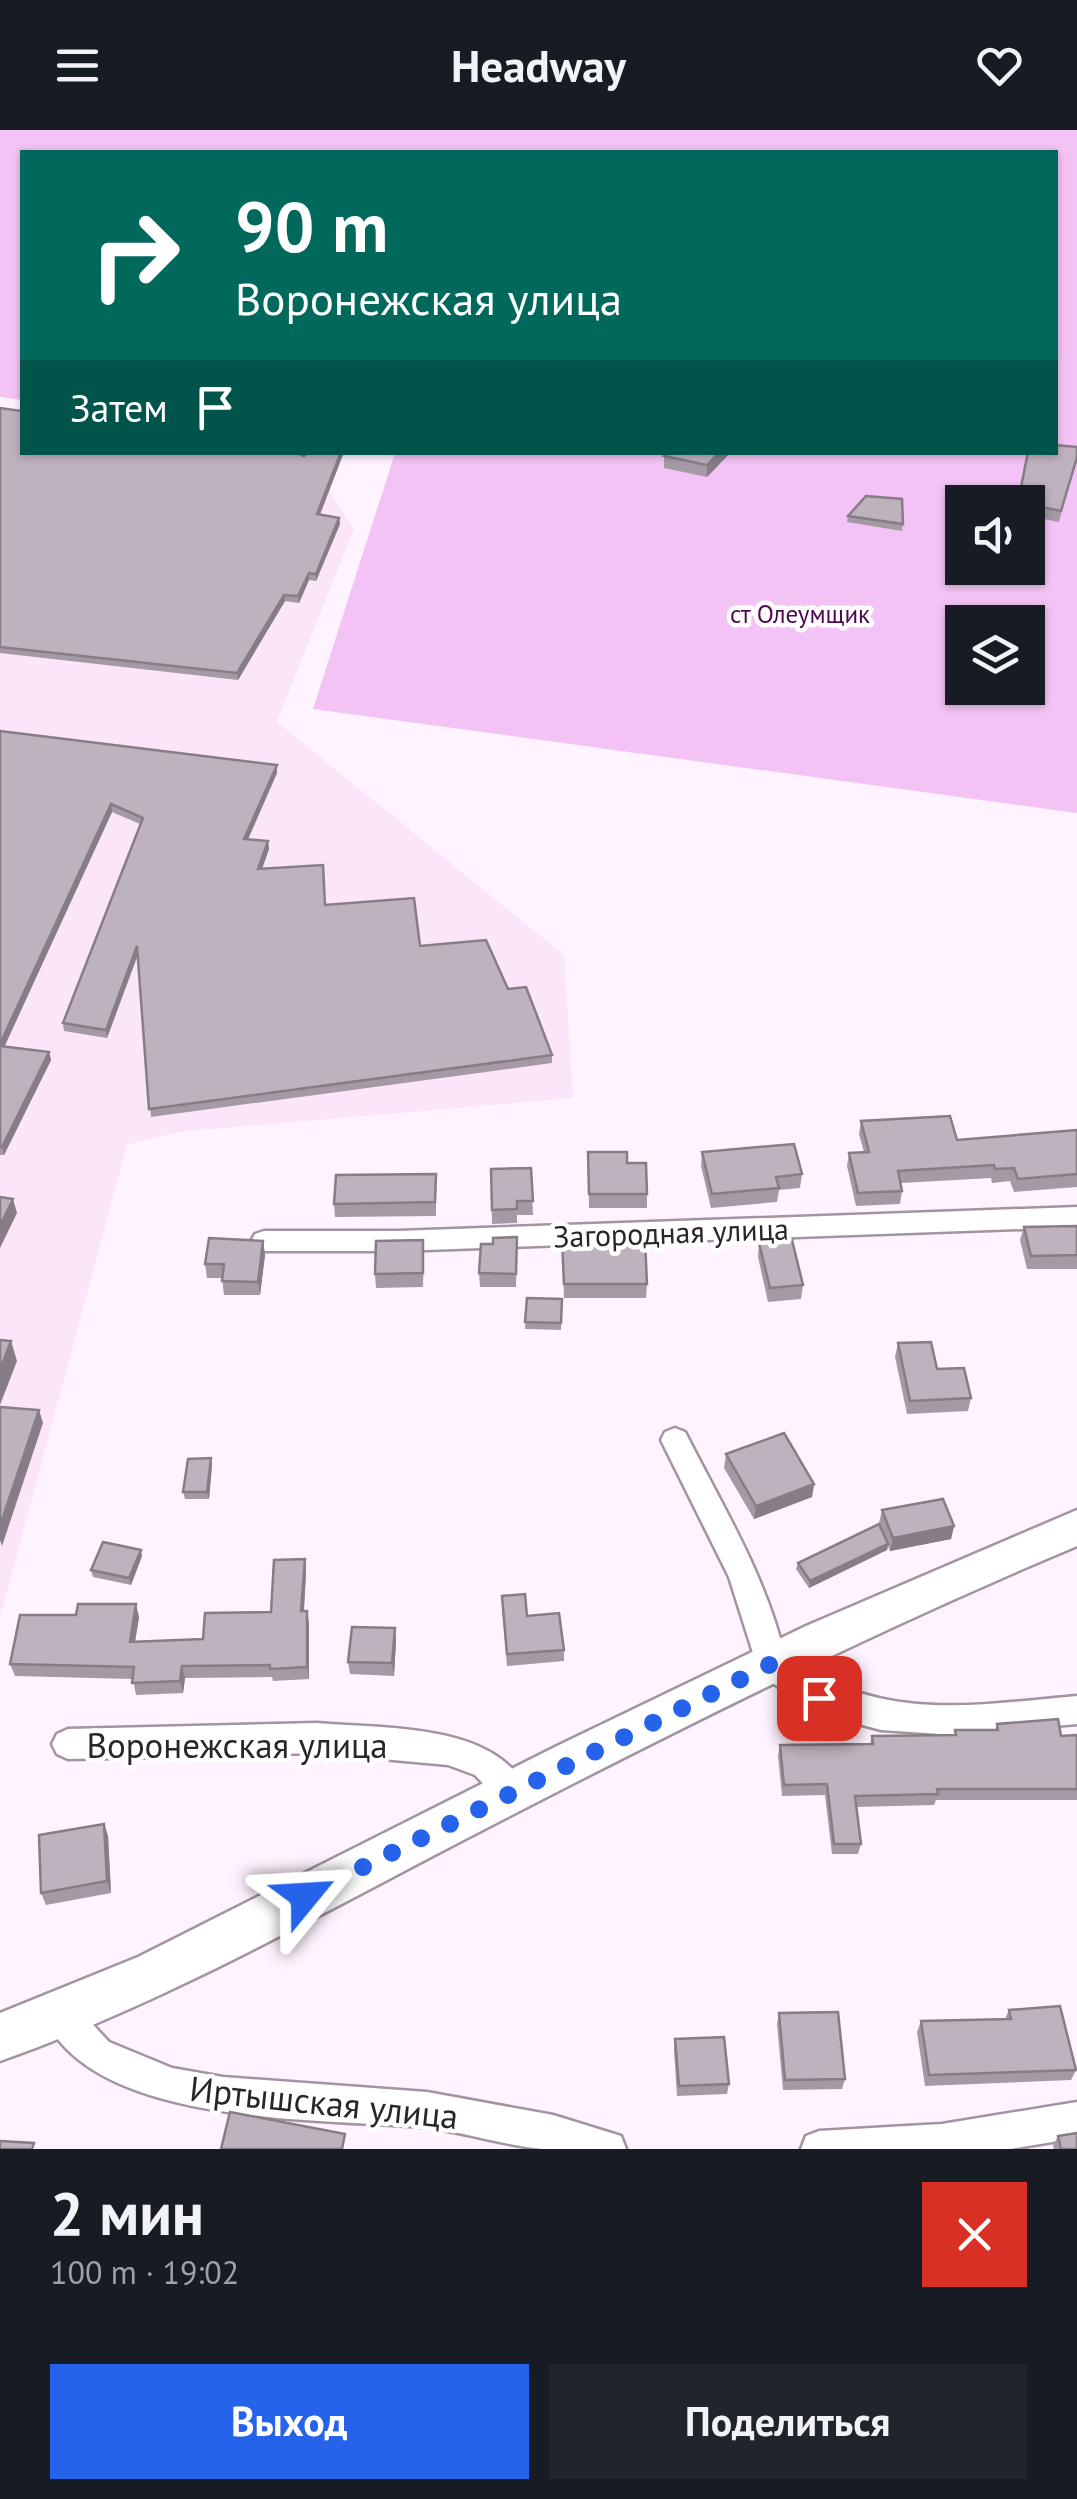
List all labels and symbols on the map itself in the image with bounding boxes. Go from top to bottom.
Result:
park label: ст Олеумщик [730,598,870,630]
street label: Загородная улица [552,1208,790,1256]
pin [777,1656,862,1741]
street label: Воронежская улица [86,1722,388,1768]
position arrow [253,1844,357,1948]
street label: Иртышская улица [187,2065,461,2139]

